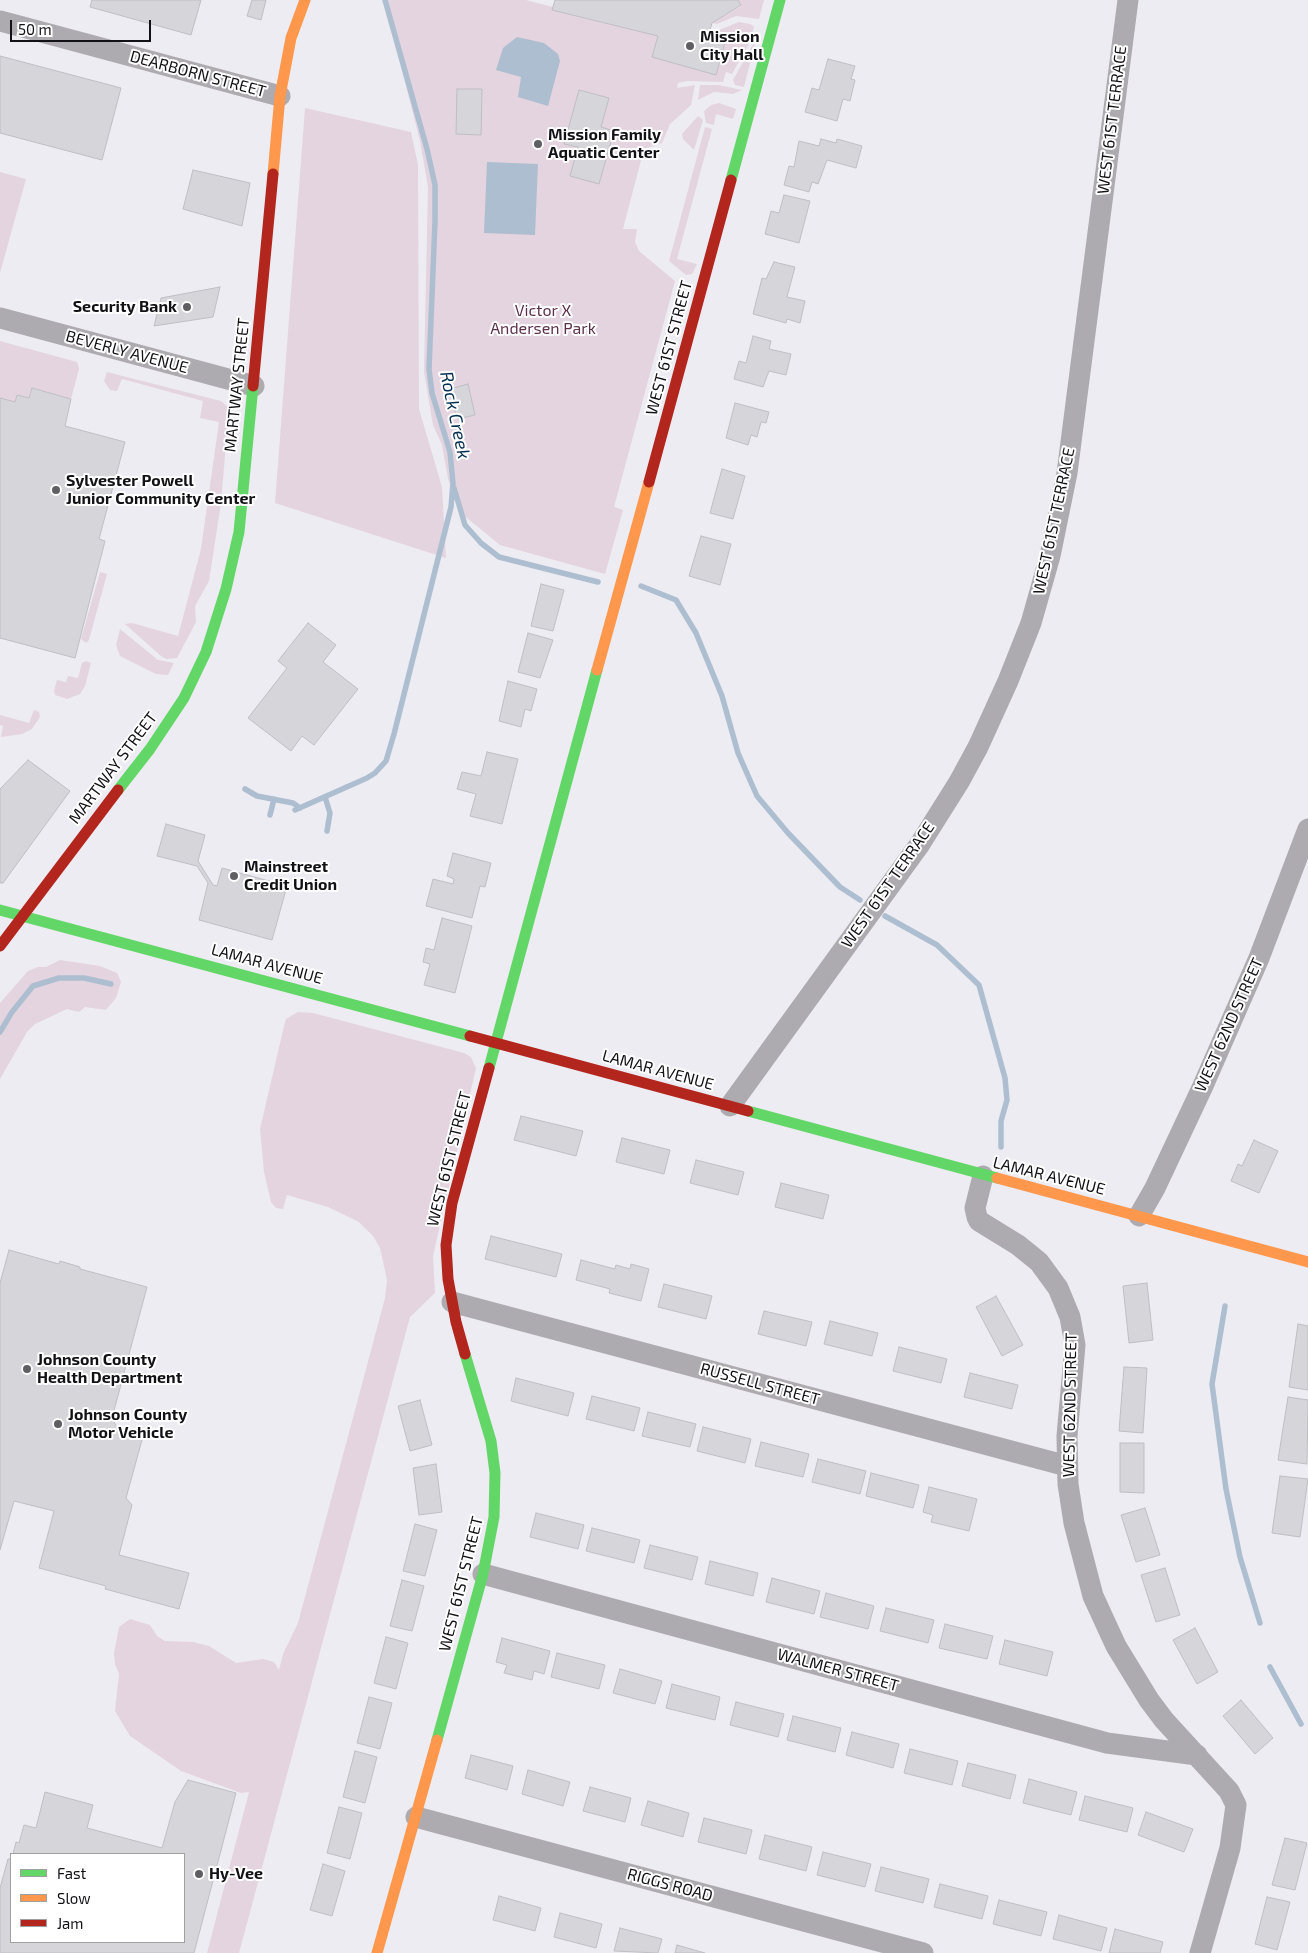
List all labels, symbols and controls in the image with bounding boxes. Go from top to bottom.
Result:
scale bar [12,10,154,42]
text: 50 m [18,20,52,38]
place label: Mission City Hall [700,27,764,65]
marker: Mission City Hall [684,40,696,52]
street label: WEST 61ST TERRACE [1093,45,1131,195]
street label: DEARBORN STREET [128,47,268,101]
place label: Mission Family Aquatic Center [548,125,661,163]
marker: Mission Family Aquatic Center [532,138,544,150]
street label: WEST 61ST STREET [642,279,696,417]
place label: Security Bank [73,297,177,317]
marker: Security Bank [181,301,193,313]
park label: Victor X Andersen Park [490,301,596,339]
street label: MARTWAY STREET [220,317,254,453]
street label: BEVERLY AVENUE [64,326,190,378]
water label: Rock Creek [435,369,475,461]
street label: WEST 61ST TERRACE [1029,446,1079,596]
place label: Sylvester Powell Junior Community Center [66,471,255,509]
marker: Sylvester Powell Junior Community Center [50,484,62,496]
street label: MARTWAY STREET [65,708,161,828]
street label: WEST 61ST TERRACE [837,818,939,952]
place label: Mainstreet Credit Union [244,857,337,895]
marker: Mainstreet Credit Union [228,870,240,882]
street label: LAMAR AVENUE [209,940,325,988]
street label: WEST 62ND STREET [1191,955,1267,1095]
street label: LAMAR AVENUE [600,1046,716,1094]
street label: WEST 61ST STREET [423,1089,475,1229]
street label: LAMAR AVENUE [991,1153,1107,1199]
street label: WEST 62ND STREET [1059,1332,1081,1478]
place label: Johnson County Health Department [37,1350,182,1388]
street label: RUSSELL STREET [698,1359,822,1409]
marker: Johnson County Health Department [21,1363,33,1375]
place label: Johnson County Motor Vehicle [68,1405,187,1443]
marker: Johnson County Motor Vehicle [52,1418,64,1430]
street label: WEST 61ST STREET [435,1514,487,1654]
street label: WALMER STREET [775,1645,901,1695]
legend [10,1853,185,1943]
text: Fast [57,1864,86,1882]
place label: Hy-Vee [209,1864,263,1884]
street label: RIGGS ROAD [625,1864,715,1906]
marker: Hy-Vee [193,1868,205,1880]
text: Slow [57,1889,91,1907]
text: Jam [57,1914,83,1932]

